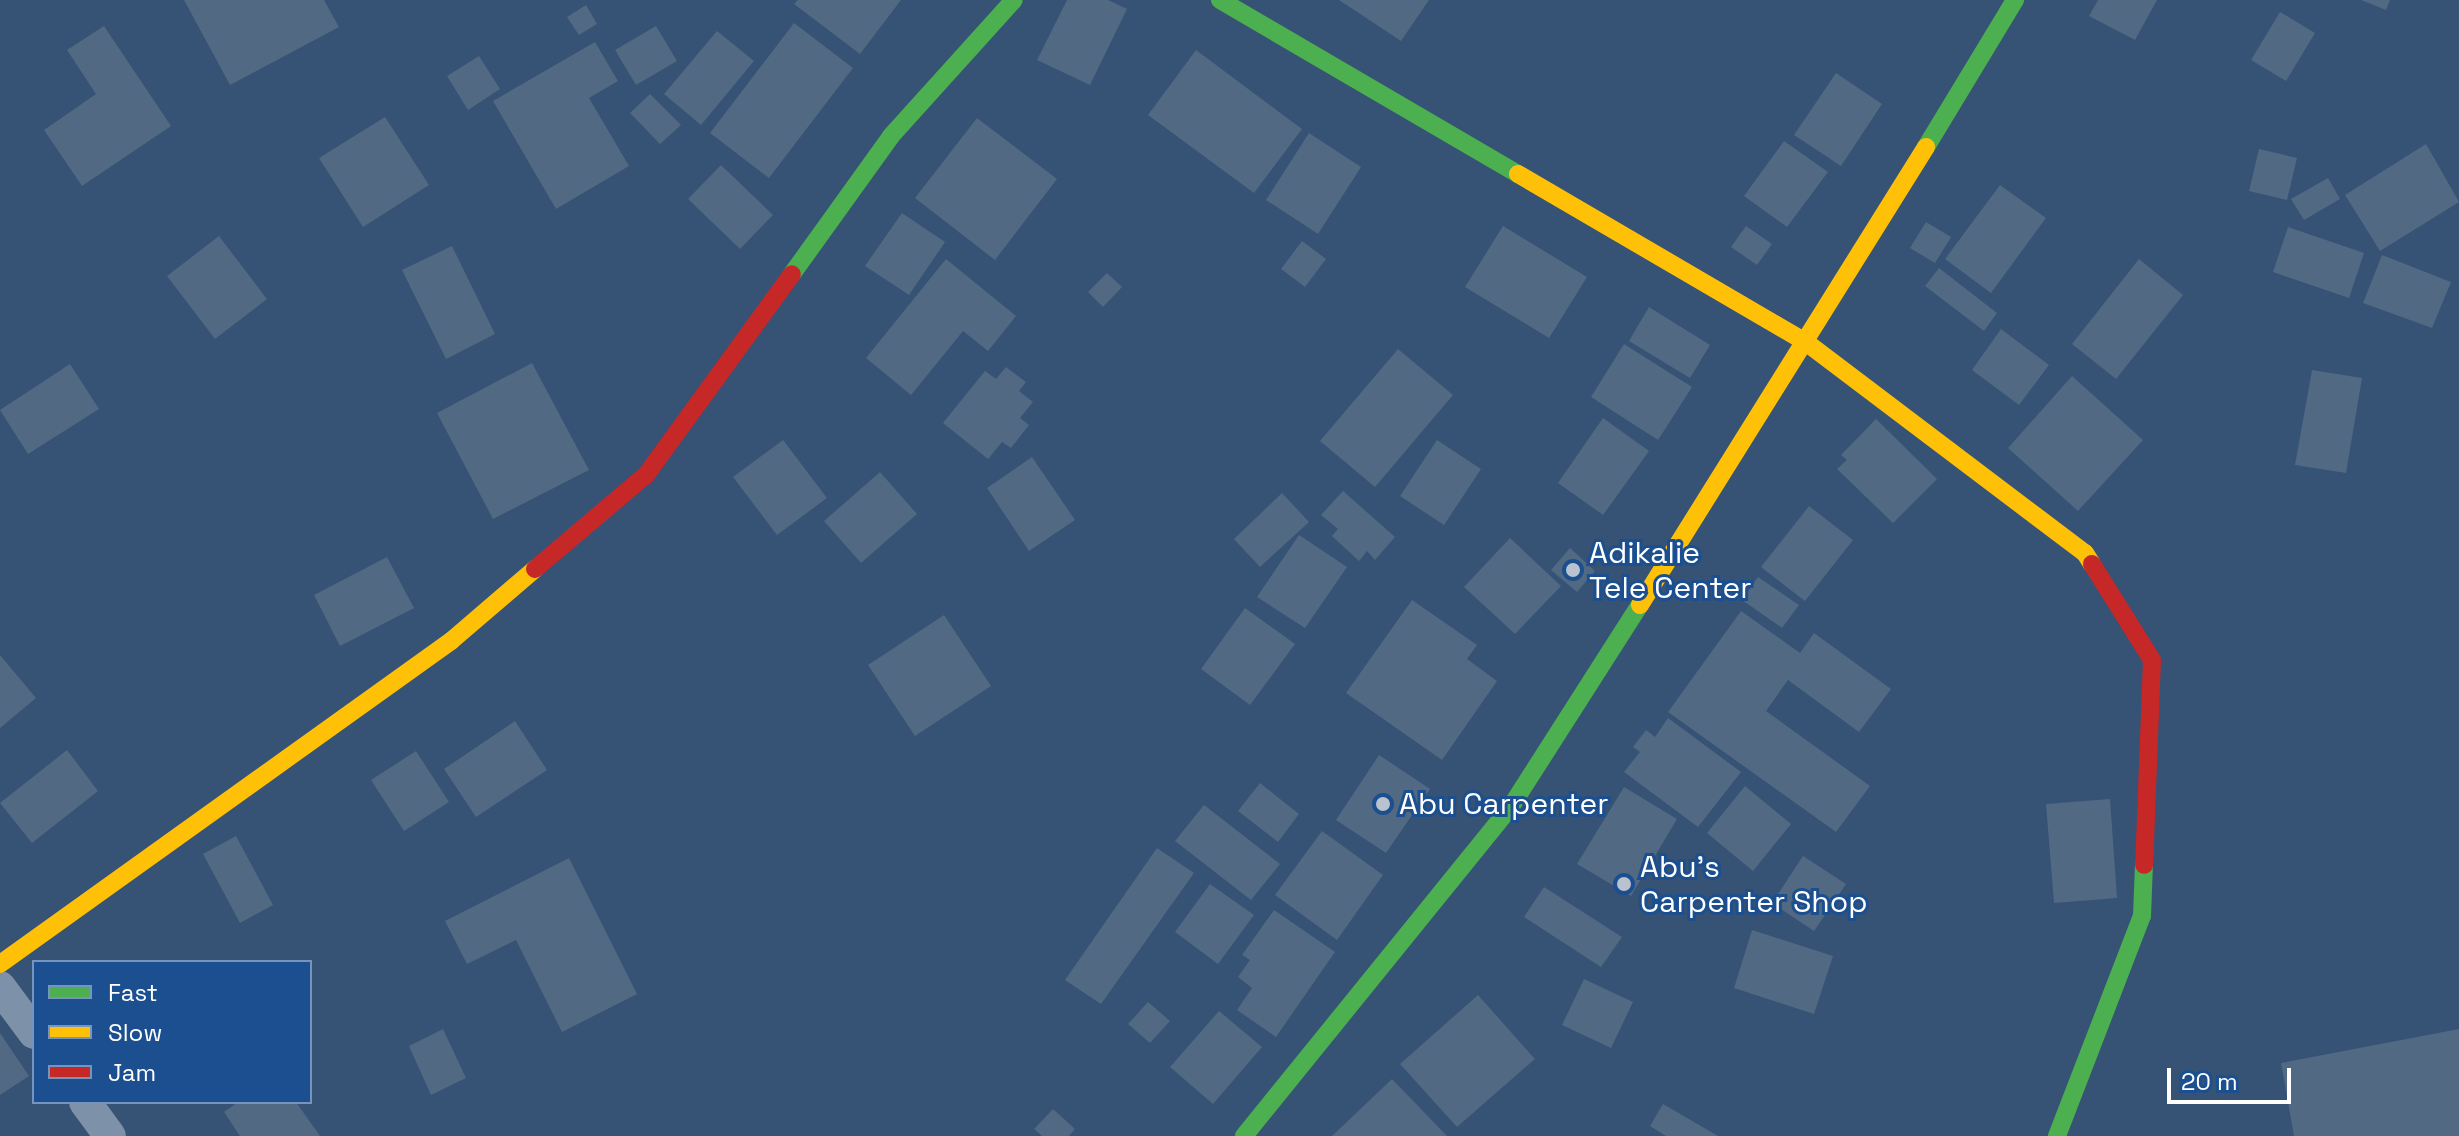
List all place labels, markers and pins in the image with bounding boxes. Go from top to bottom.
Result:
place label: Adikalie Tele Center [1589,535,1752,606]
marker: Adikalie Tele Center [1564,561,1582,579]
place label: Abu Carpenter [1399,786,1608,822]
marker: Abu Carpenter [1374,795,1392,813]
place label: Abu's Carpenter Shop [1640,849,1868,920]
marker: Abu's Carpenter Shop [1615,875,1633,893]

